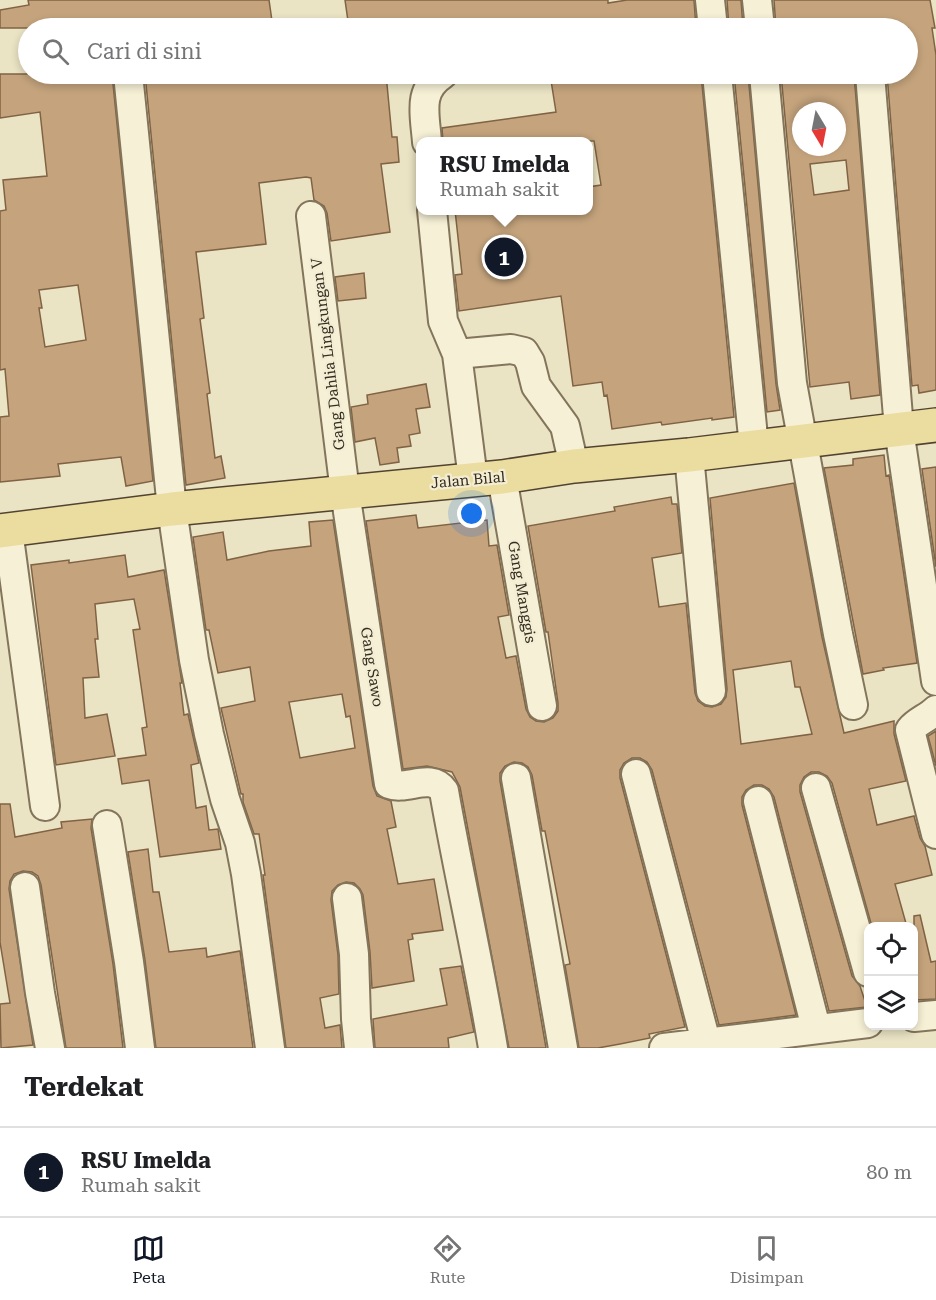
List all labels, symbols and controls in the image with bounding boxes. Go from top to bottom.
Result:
search box [18,18,918,84]
icon: search [39,35,72,68]
text: Cari di sini [87,39,202,64]
north arrow [792,102,846,156]
popup [416,137,593,215]
text: RSU Imelda [440,152,569,177]
text: Rumah sakit [440,177,559,201]
pin: 1 [484,234,524,280]
street label: Gang Dahlia Lingkungan V [307,256,349,451]
street label: Jalan Bilal [430,468,506,492]
your location [457,499,486,528]
street label: Gang Manggis [504,540,540,644]
street label: Gang Sawo [357,626,387,708]
map controls [864,922,918,1030]
button: locate [864,922,918,976]
button: layers [864,976,918,1030]
text: Terdekat [24,1072,144,1102]
text: RSU Imelda [81,1148,211,1173]
text: 1 [38,1160,49,1184]
text: 80 m [866,1160,912,1184]
text: Rumah sakit [81,1173,201,1197]
tab: Peta [132,1232,165,1287]
tab: Rute [430,1232,465,1287]
tab: Disimpan [730,1232,804,1287]

